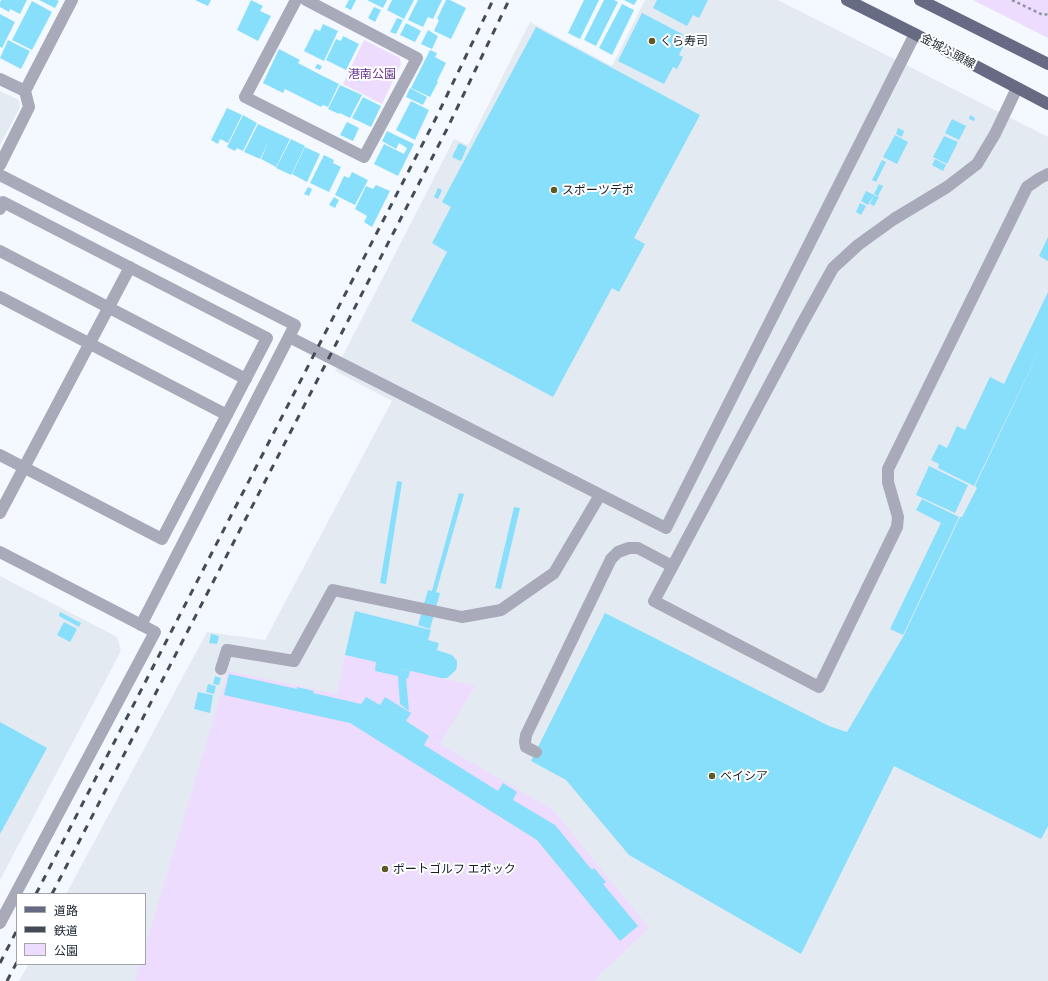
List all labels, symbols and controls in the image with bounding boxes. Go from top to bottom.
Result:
street label: 金城ふ頭線 [918,31,978,71]
place label: くら寿司 [660,34,708,48]
marker: くら寿司 [647,36,657,46]
park label: 港南公園 [348,67,396,81]
place label: スポーツデポ [562,183,634,197]
marker: スポーツデポ [549,185,559,195]
place label: ベイシア [720,769,768,783]
marker: ベイシア [707,771,717,781]
place label: ポートゴルフ エポック [393,862,516,876]
marker: ポートゴルフ エポック [380,864,390,874]
legend [16,893,146,965]
text: 道路 [54,903,78,917]
text: 鉄道 [54,923,78,937]
text: 公園 [54,943,78,957]

